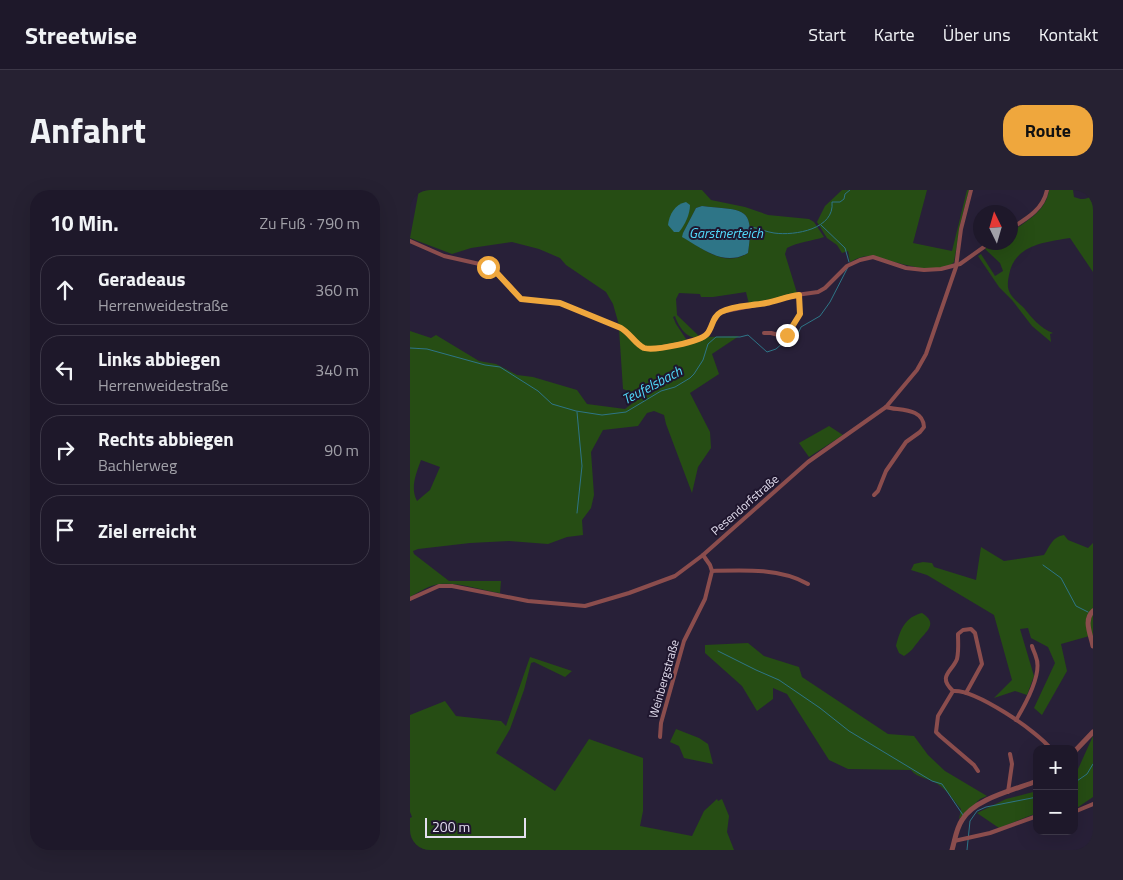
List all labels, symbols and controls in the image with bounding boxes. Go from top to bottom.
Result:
text: Streetwise [25,17,137,53]
text: Start [808,21,846,48]
text: Karte [874,21,915,48]
text: Über uns [943,21,1011,48]
text: Kontakt [1039,21,1098,48]
text: Anfahrt [30,103,146,157]
button: Route [1003,105,1093,156]
north arrow [973,205,1018,250]
text: 10 Min. [50,207,119,239]
text: Zu Fuß · 790 m [259,211,360,235]
water label: Garstnerteich [689,222,764,243]
route start [477,256,500,279]
text: Geradeaus [98,264,185,293]
icon: ahead [51,276,79,304]
text: 360 m [315,278,359,302]
text: Herrenweidestraße [98,293,228,317]
route end [776,324,799,347]
text: Links abbiegen [98,344,221,373]
icon: left [51,356,79,384]
text: 340 m [315,358,359,382]
water label: Teufelsbach [618,359,686,409]
text: Herrenweidestraße [98,373,228,397]
text: Rechts abbiegen [98,424,234,453]
icon: right [51,436,79,464]
text: 90 m [324,438,359,462]
text: Bachlerweg [98,453,177,477]
street label: Pesendorfstraße [706,470,783,540]
icon: arrive [51,516,79,544]
text: Ziel erreicht [98,516,196,545]
street label: Weinbergstraße [643,637,684,720]
map controls [1033,745,1078,835]
button: + [1033,745,1078,790]
button: − [1033,790,1078,835]
scale bar [425,815,526,838]
text: 200 m [432,816,470,837]

